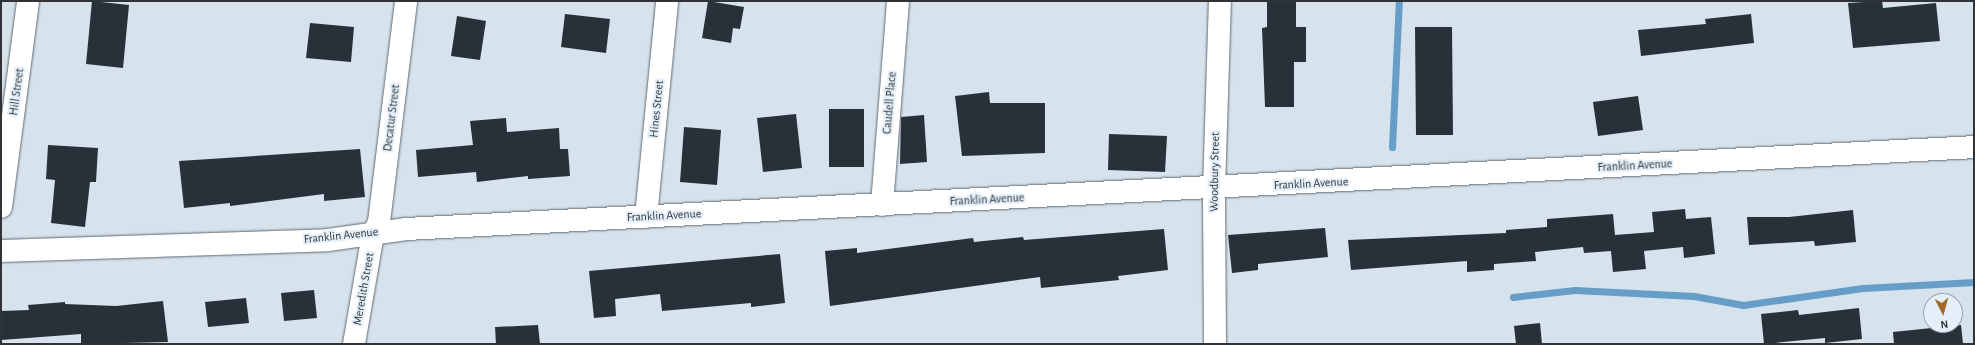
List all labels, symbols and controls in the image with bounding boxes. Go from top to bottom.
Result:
street label: Hill Street [7,68,27,116]
street label: Caudell Place [880,71,900,135]
street label: Hines Street [647,80,667,138]
street label: Decatur Street [381,84,403,152]
street label: Woodbury Street [1207,132,1223,212]
street label: Franklin Avenue [1597,157,1673,175]
street label: Franklin Avenue [1273,175,1349,193]
street label: Franklin Avenue [949,191,1025,209]
street label: Franklin Avenue [626,207,702,225]
street label: Franklin Avenue [303,225,379,247]
street label: Meredith Street [351,252,377,326]
north arrow [1923,293,1963,333]
text: N [1940,319,1949,330]

